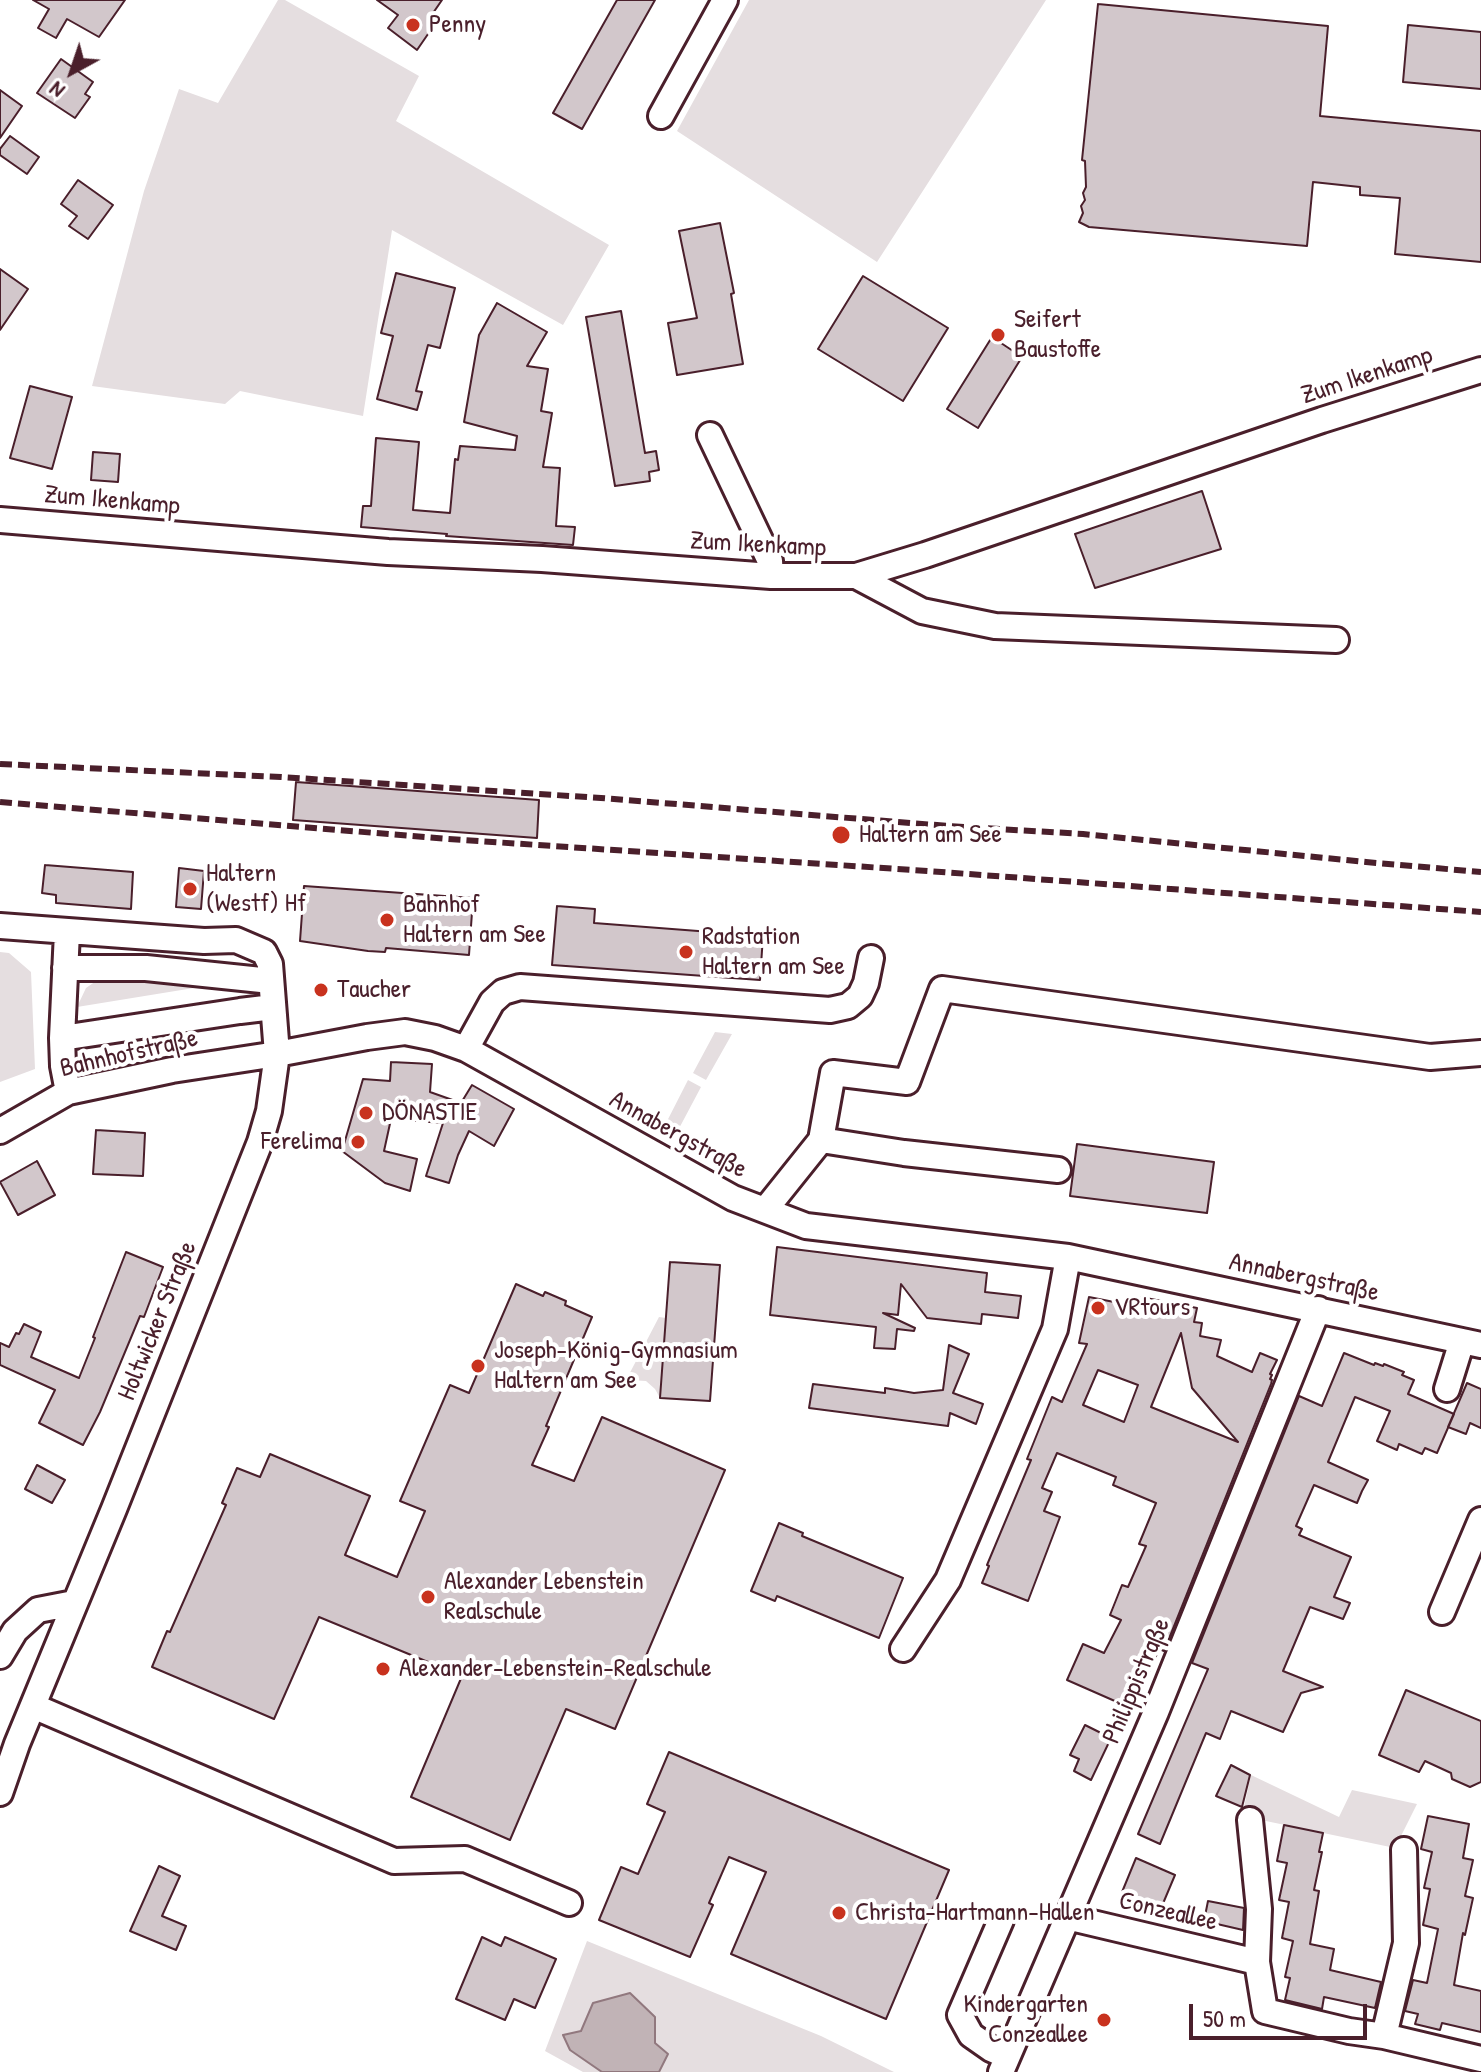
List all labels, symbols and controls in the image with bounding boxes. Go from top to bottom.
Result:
place label: Penny [429,9,486,41]
marker: Penny [404,16,422,34]
north arrow [32,32,112,112]
text: N [42,75,71,106]
place label: Seifert Baustoffe [1014,304,1101,366]
marker: Seifert Baustoffe [989,326,1007,344]
street label: Zum Ikenkamp [1297,340,1437,412]
street label: Zum Ikenkamp [43,480,181,522]
street label: Zum Ikenkamp [689,526,827,564]
place label: Haltern am See [859,819,1002,851]
marker: Haltern am See [830,824,852,846]
place label: Haltern (Westf) Hf [206,858,306,920]
marker: Haltern (Westf) Hf [181,880,199,898]
place label: Bahnhof Haltern am See [403,889,546,950]
marker: Bahnhof Haltern am See [378,911,396,929]
place label: Radstation Haltern am See [702,921,845,982]
marker: Radstation Haltern am See [677,943,695,961]
place label: Taucher [337,974,411,1006]
marker: Taucher [312,981,330,999]
street label: Bahnhofstraße [57,1023,201,1085]
street label: Annabergstraße [604,1084,752,1186]
place label: DÖNASTIE [382,1097,477,1129]
marker: DÖNASTIE [357,1104,375,1122]
place label: Ferelima [261,1126,342,1158]
marker: Ferelima [349,1133,367,1151]
street label: Holtwicker Straße [112,1237,204,1405]
street label: Annabergstraße [1226,1247,1382,1309]
place label: VRtours [1114,1292,1190,1324]
marker: VRtours [1089,1299,1107,1317]
place label: Joseph-König-Gymnasium Haltern am See [494,1335,738,1396]
marker: Joseph-König-Gymnasium Haltern am See [469,1357,487,1375]
place label: Alexander Lebenstein Realschule [444,1566,644,1628]
marker: Alexander Lebenstein Realschule [419,1588,437,1606]
street label: Philippistraße [1097,1614,1177,1748]
place label: Alexander-Lebenstein-Realschule [399,1653,712,1685]
marker: Alexander-Lebenstein-Realschule [374,1660,392,1678]
street label: Conzeallee [1116,1886,1220,1938]
place label: Christa-Hartmann-Hallen [855,1897,1095,1929]
marker: Christa-Hartmann-Hallen [830,1904,848,1922]
scale bar [1193,1988,1371,2038]
place label: Kindergarten Conzeallee [964,1989,1088,2050]
text: 50 m [1203,2002,1246,2034]
marker: Kindergarten Conzeallee [1095,2011,1113,2029]

